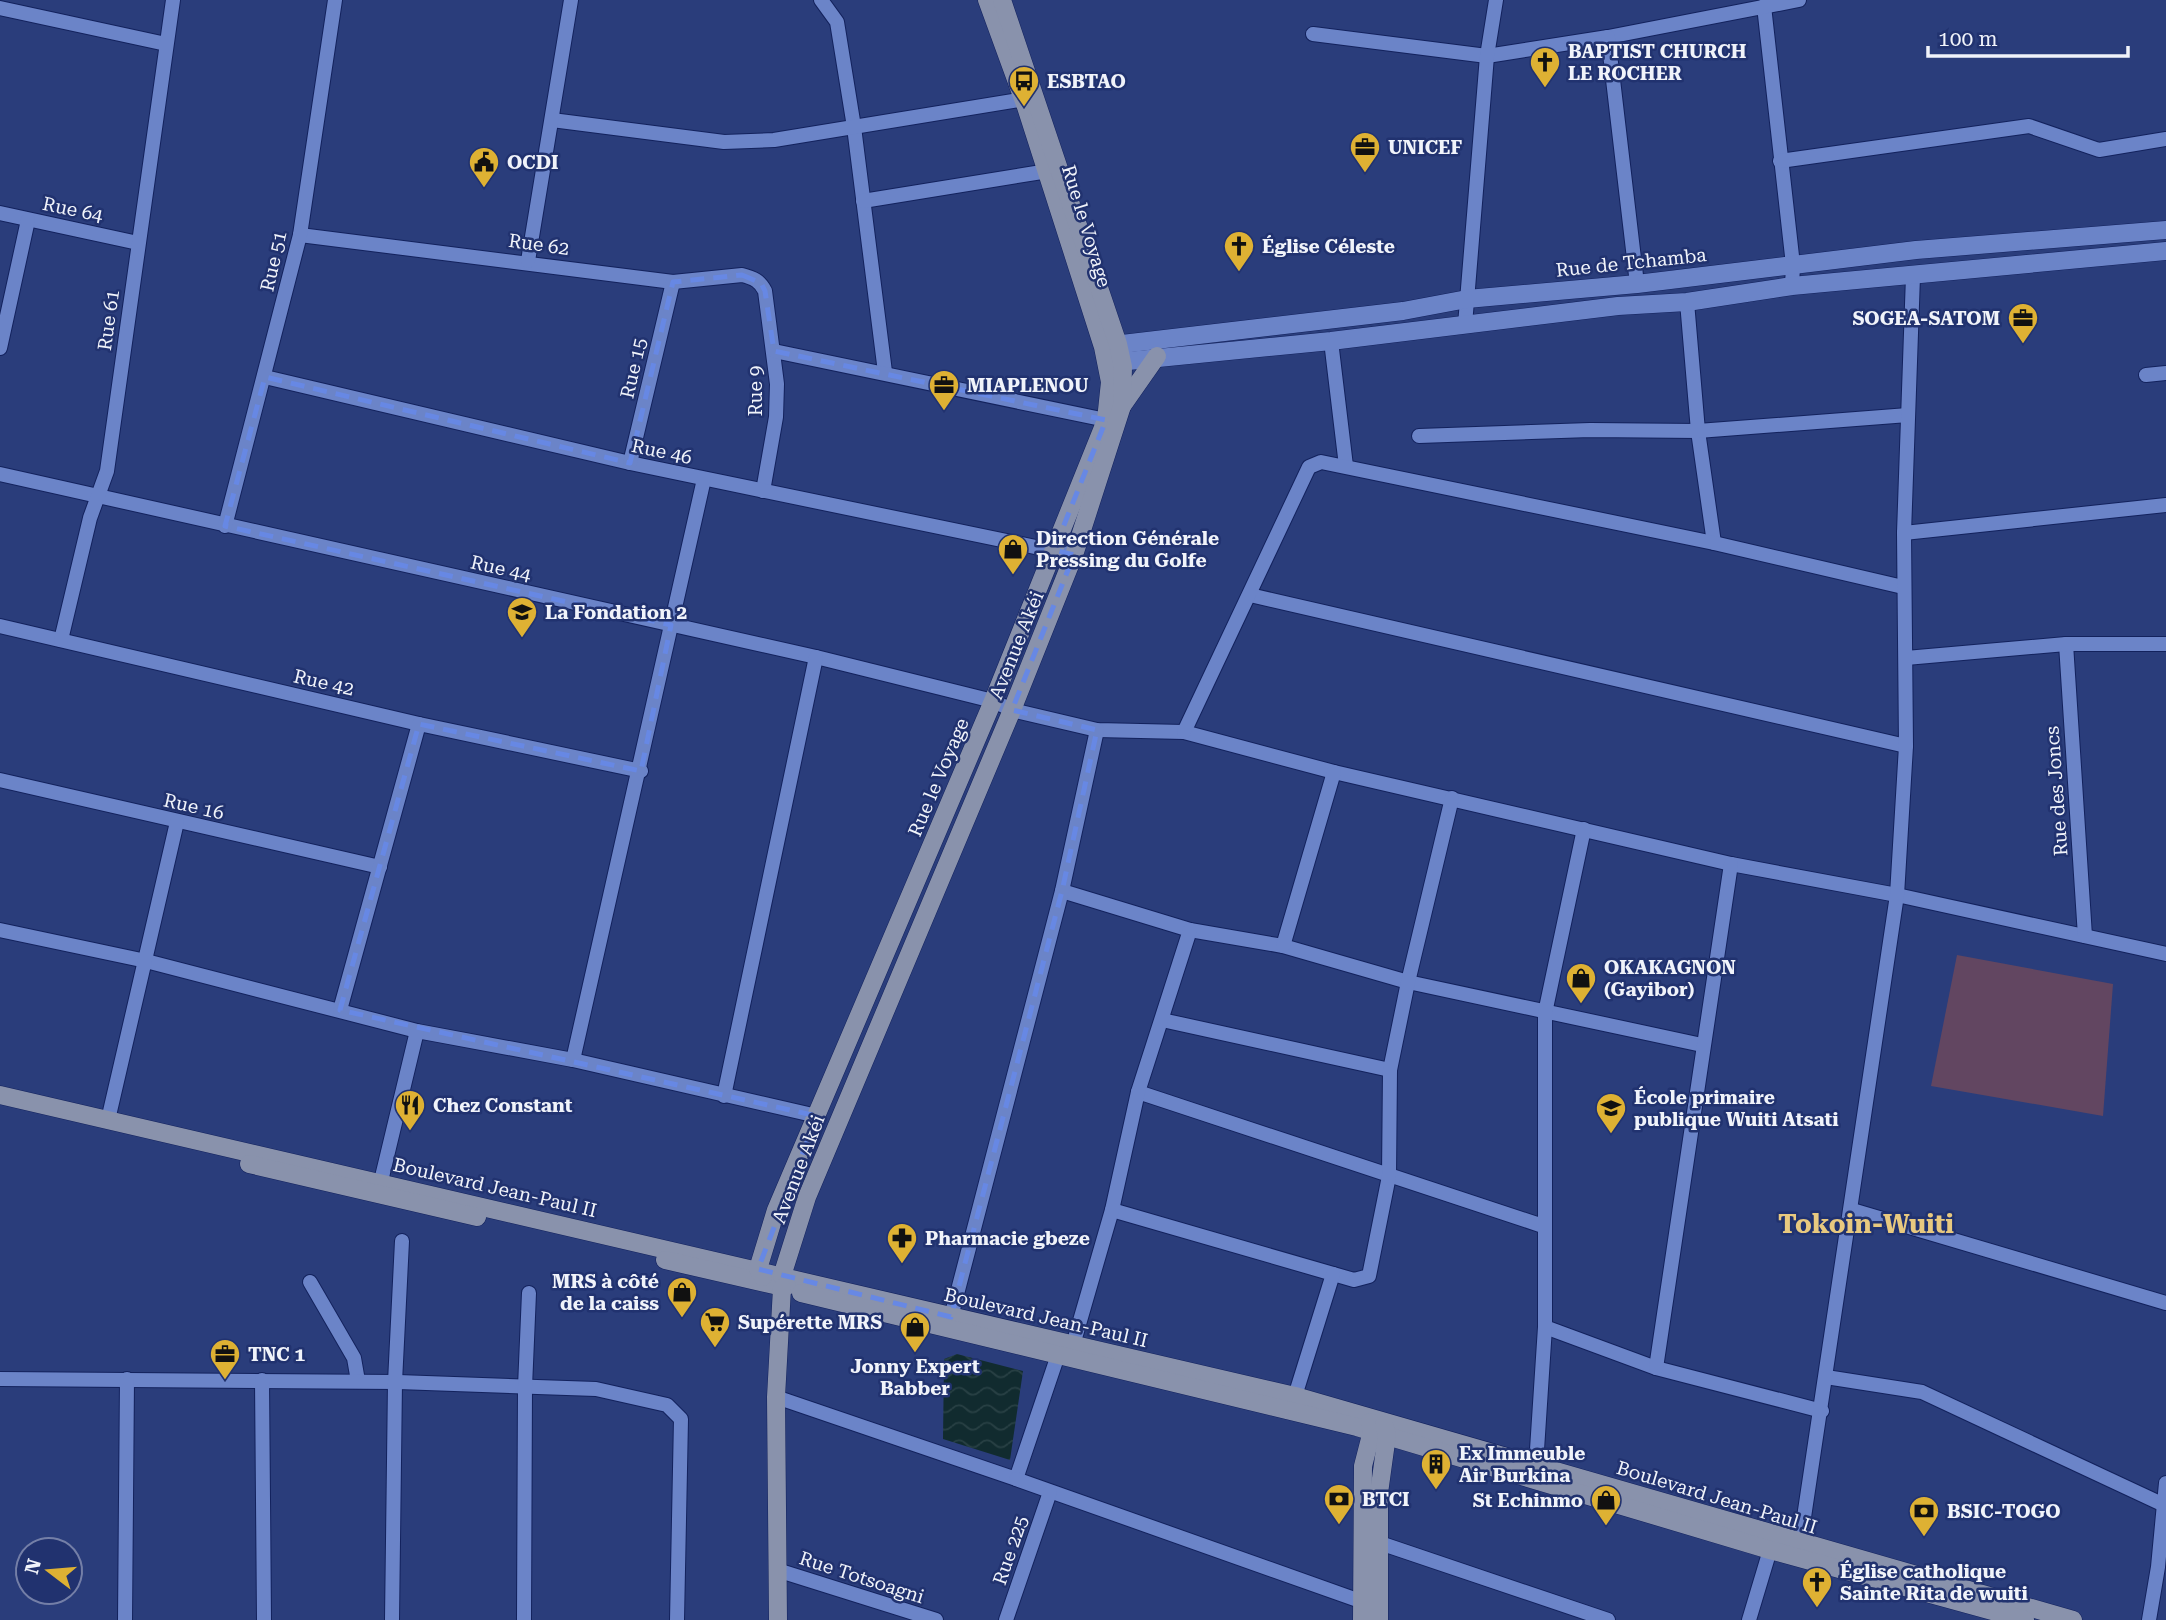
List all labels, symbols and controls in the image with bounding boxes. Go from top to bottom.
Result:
scale bar [1928,14,2128,58]
text: 100 m [1938,27,1998,51]
place label: BAPTIST CHURCH LE ROCHER [1568,40,1747,85]
church icon: BAPTIST CHURCH LE ROCHER [1528,45,1562,89]
bus stop icon: ESBTAO [1007,64,1041,108]
place label: ESBTAO [1047,70,1126,93]
office icon: UNICEF [1348,130,1382,174]
place label: UNICEF [1388,136,1462,159]
public building icon: OCDI [467,145,501,189]
place label: OCDI [507,151,558,174]
street label: Rue le Voyage [1057,162,1116,290]
street label: Rue 64 [41,192,106,227]
street label: Rue 51 [255,229,292,294]
street label: Rue 62 [507,229,571,260]
church icon: Église Céleste [1222,229,1256,273]
place label: Église Céleste [1262,235,1395,258]
street label: Rue de Tchamba [1555,243,1708,282]
street label: Rue 61 [93,288,124,352]
office icon: SOGEA-SATOM [2006,301,2040,345]
place label: SOGEA-SATOM [1852,307,2000,330]
street label: Rue 15 [615,336,652,401]
street label: Rue 9 [744,366,767,416]
office icon: MIAPLENOU [927,368,961,412]
place label: MIAPLENOU [967,374,1089,397]
street label: Rue 46 [630,434,694,469]
place label: Direction Générale Pressing du Golfe [1036,527,1219,572]
shop icon: Direction Générale Pressing du Golfe [996,532,1030,576]
street label: Rue 44 [468,550,534,587]
street label: Avenue Akéi [984,588,1049,703]
school or university icon: La Fondation 2 [505,595,539,639]
place label: La Fondation 2 [545,601,687,624]
street label: Rue 42 [291,664,356,701]
street label: Rue le Voyage [903,715,974,840]
street label: Rue des Joncs [2040,725,2073,857]
street label: Rue 16 [161,788,226,825]
place label: OKAKAGNON (Gayibor) [1604,956,1736,1001]
shop icon: OKAKAGNON (Gayibor) [1564,961,1598,1005]
place label: École primaire publique Wuiti Atsati [1634,1086,1839,1131]
restaurant icon: Chez Constant [393,1088,427,1132]
school or university icon: École primaire publique Wuiti Atsati [1594,1091,1628,1135]
place label: Chez Constant [433,1094,573,1117]
street label: Avenue Akéi [767,1112,830,1227]
street label: Boulevard Jean-Paul II [391,1153,599,1222]
district label: Tokoin-Wuiti [1778,1209,1954,1239]
pharmacy icon: Pharmacie gbeze [885,1221,919,1265]
place label: Pharmacie gbeze [925,1227,1090,1250]
place label: MRS à côté de la caiss [552,1270,659,1315]
shop icon: MRS à côté de la caiss [665,1275,699,1319]
street label: Boulevard Jean-Paul II [942,1283,1150,1352]
supermarket icon: Supérette MRS [698,1305,732,1349]
shop icon: Jonny Expert Babber [898,1310,932,1354]
place label: Supérette MRS [738,1311,882,1334]
office icon: TNC 1 [208,1337,242,1381]
place label: TNC 1 [248,1343,305,1366]
place label: Jonny Expert Babber [850,1355,980,1400]
place label: Ex Immeuble Air Burkina [1459,1442,1585,1487]
building icon: Ex Immeuble Air Burkina [1419,1447,1453,1491]
street label: Boulevard Jean-Paul II [1614,1456,1820,1539]
bank icon: BTCI [1322,1482,1356,1526]
shop icon: St Echinmo [1589,1483,1623,1527]
place label: BTCI [1362,1488,1410,1511]
place label: St Echinmo [1473,1489,1583,1512]
bank icon: BSIC-TOGO [1907,1494,1941,1538]
place label: BSIC-TOGO [1947,1500,2061,1523]
street label: Rue 225 [988,1512,1033,1588]
north arrow [14,1536,84,1606]
street label: Rue Totsoagni [796,1546,927,1608]
text: N [20,1556,46,1577]
place label: Église catholique Sainte Rita de wuiti [1840,1560,2028,1605]
church icon: Église catholique Sainte Rita de wuiti [1800,1565,1834,1609]

